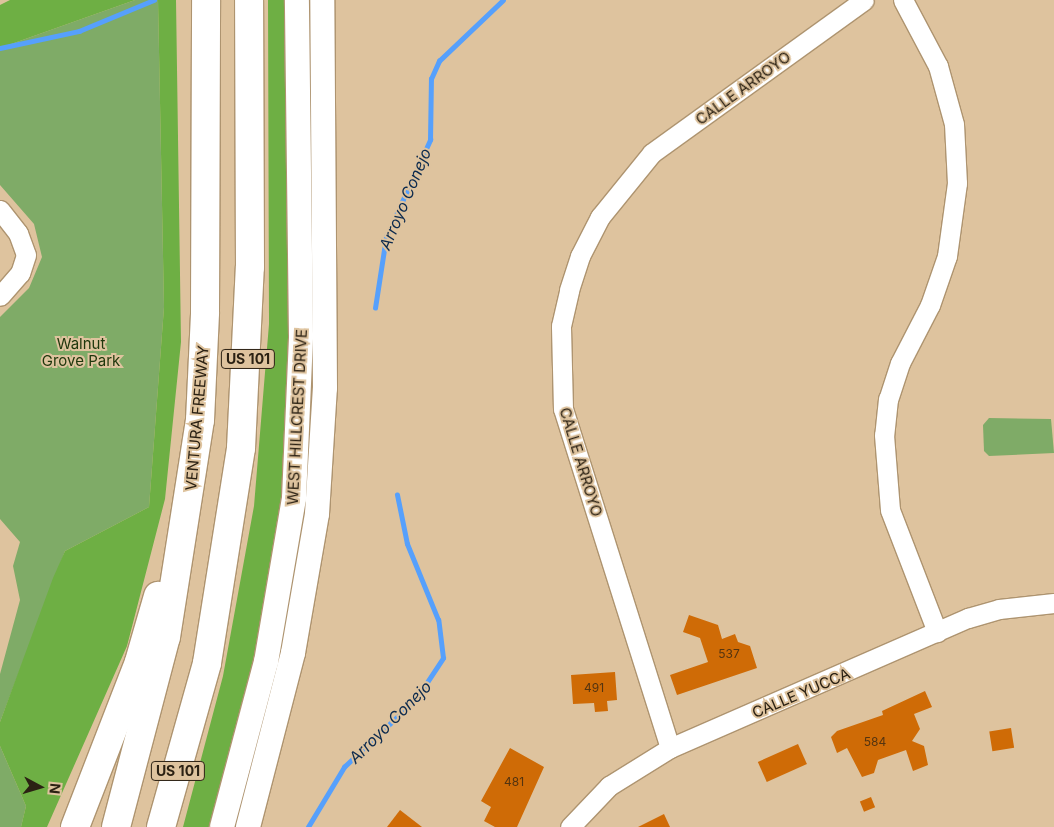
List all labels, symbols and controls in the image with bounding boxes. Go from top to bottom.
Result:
street label: CALLE ARROYO [692,48,794,128]
water label: Arroyo Conejo [375,145,435,253]
street label: WEST HILLCREST DRIVE [283,329,311,505]
park label: Walnut Grove Park [42,334,120,369]
street label: VENTURA FREEWAY [182,345,212,491]
road number: US 101 [220,348,276,370]
street label: CALLE ARROYO [556,405,606,519]
house number: 537 [718,647,740,661]
street label: CALLE YUCCA [749,664,853,722]
water label: Arroyo Conejo [345,677,435,767]
house number: 491 [584,681,604,695]
house number: 584 [864,735,886,749]
road number: US 101 [150,759,206,782]
north arrow [15,762,65,812]
house number: 481 [504,775,524,789]
text: N [46,782,64,795]

